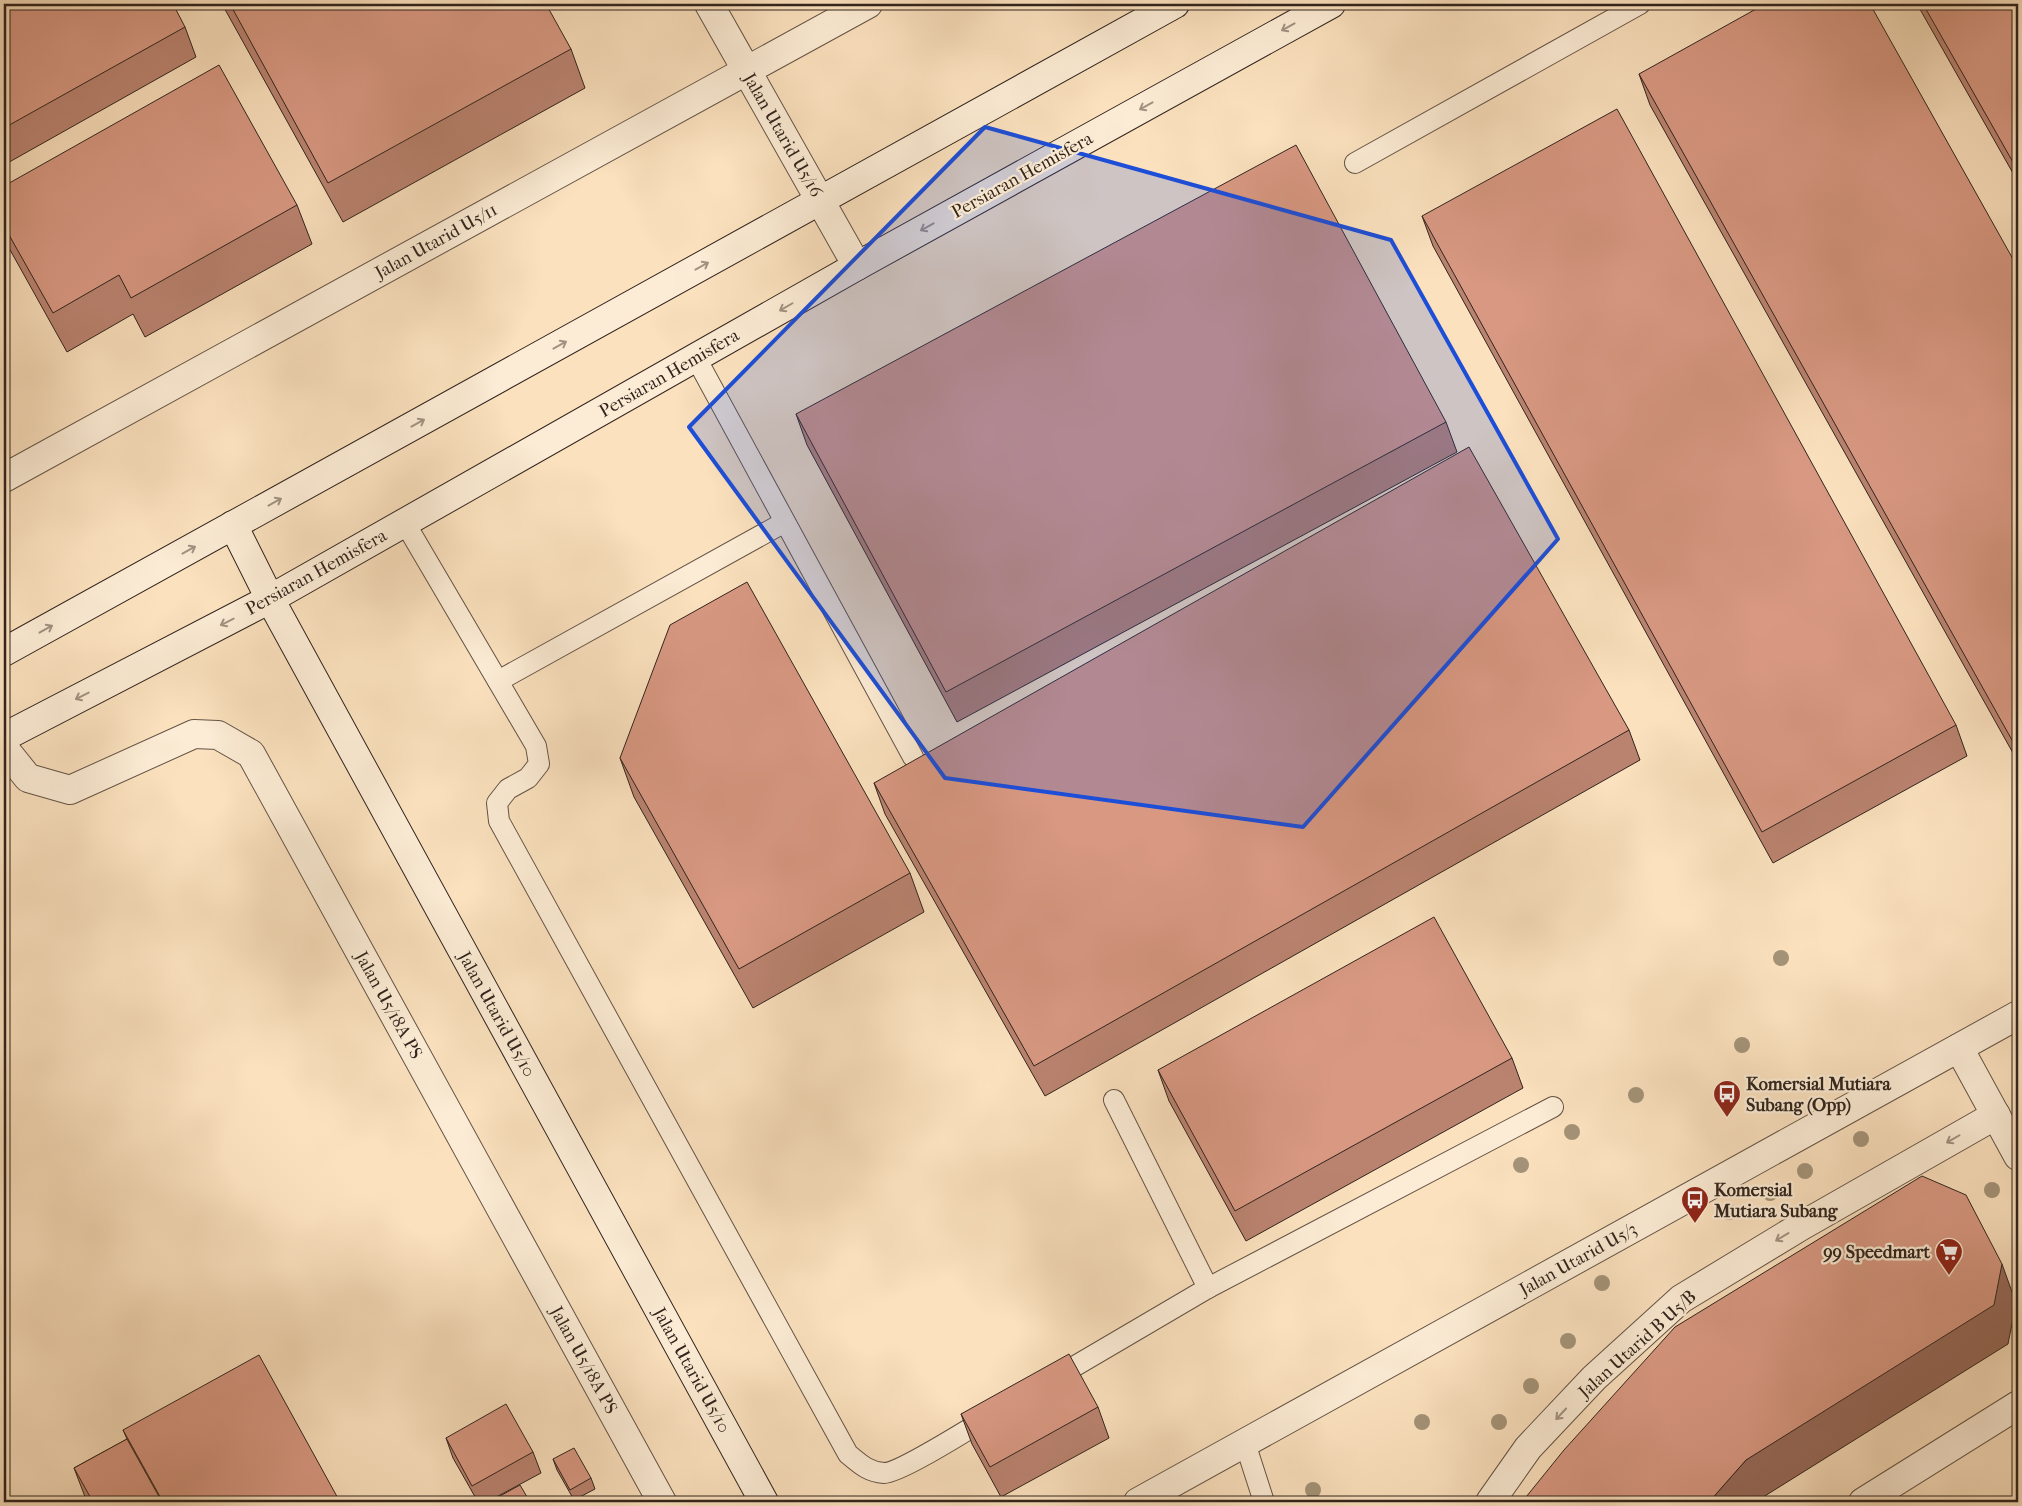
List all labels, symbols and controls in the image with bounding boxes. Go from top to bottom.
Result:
one-way arrow [1282,23,1296,33]
street label: Jalan Utarid U5/16 [738,68,827,201]
one-way arrow [1139,102,1154,111]
street label: Persiaran Hemisfera [948,128,1097,223]
street label: Jalan Utarid U5/11 [370,199,501,285]
one-way arrow [921,223,935,233]
one-way arrow [694,261,709,270]
one-way arrow [778,302,793,312]
street label: Persiaran Hemisfera [596,325,743,422]
one-way arrow [552,339,567,349]
one-way arrow [410,418,425,428]
one-way arrow [268,496,282,506]
street label: Persiaran Hemisfera [242,525,391,620]
one-way arrow [181,544,195,554]
one-way arrow [219,617,234,627]
one-way arrow [39,623,53,633]
one-way arrow [75,692,90,701]
street label: Jalan U5/18A PS [349,946,427,1063]
street label: Jalan Utarid U5/10 [452,946,540,1081]
place label: Komersial Mutiara Subang (Opp) [1746,1074,1892,1116]
bus stop icon: Komersial Mutiara Subang (Opp) [1712,1079,1742,1118]
one-way arrow [1946,1134,1961,1144]
place label: Komersial Mutiara Subang [1713,1180,1839,1222]
bus stop icon: Komersial Mutiara Subang [1680,1185,1710,1224]
street label: Jalan Utarid U5/3 [1514,1218,1641,1301]
one-way arrow [1776,1233,1790,1243]
supermarket icon: 99 Speedmart [1934,1237,1964,1276]
place label: 99 Speedmart [1822,1242,1931,1263]
street label: Jalan Utarid B U5/B [1573,1286,1700,1404]
street label: Jalan U5/18A PS [544,1301,622,1418]
street label: Jalan Utarid U5/10 [647,1302,735,1437]
one-way arrow [1555,1408,1567,1420]

